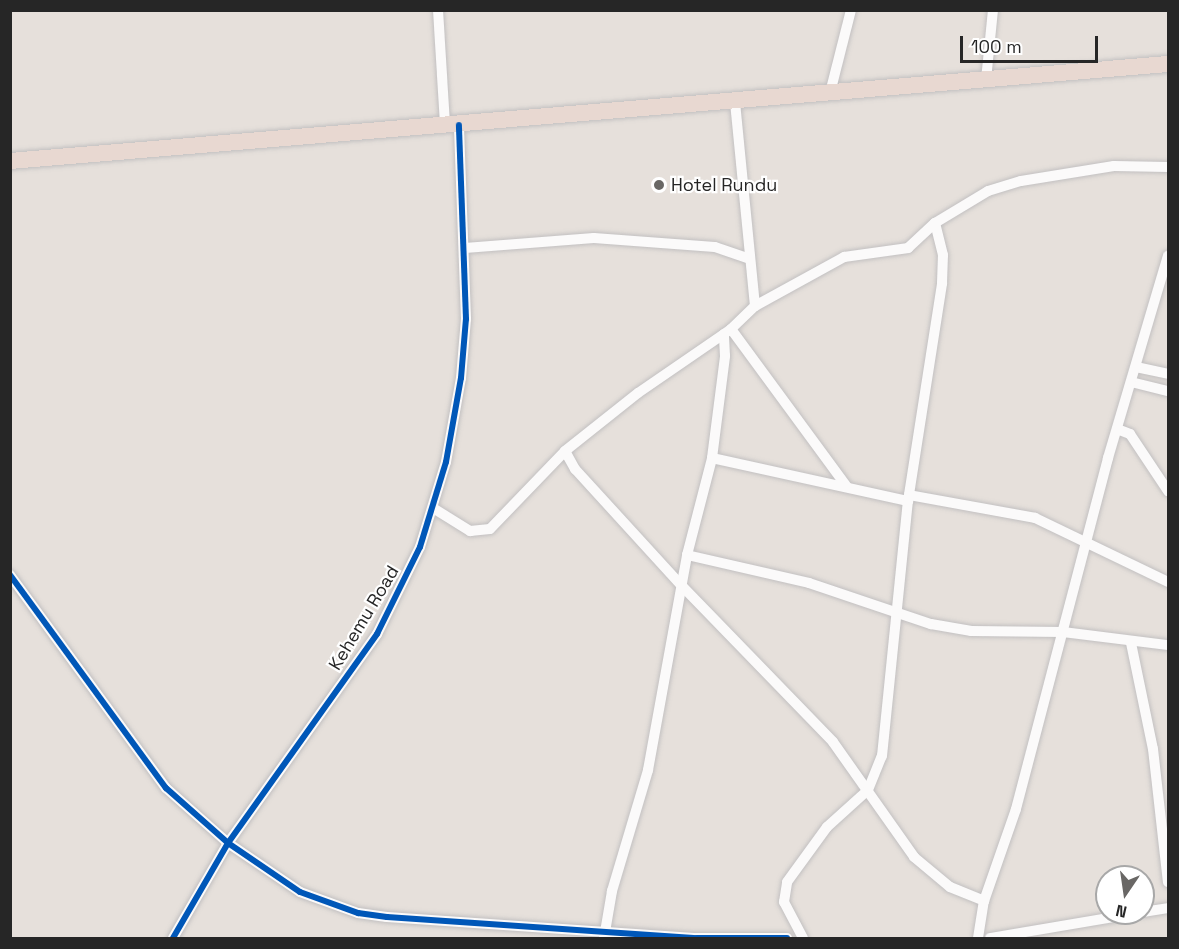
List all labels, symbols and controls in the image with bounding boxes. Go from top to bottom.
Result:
scale bar [963,24,1101,62]
text: 100 m [971,35,1022,58]
place label: Hotel Rundu [671,174,777,196]
marker: Hotel Rundu [652,178,666,192]
street label: Kehemu Road [324,562,404,674]
north arrow [1095,865,1155,925]
text: N [1114,900,1129,923]

